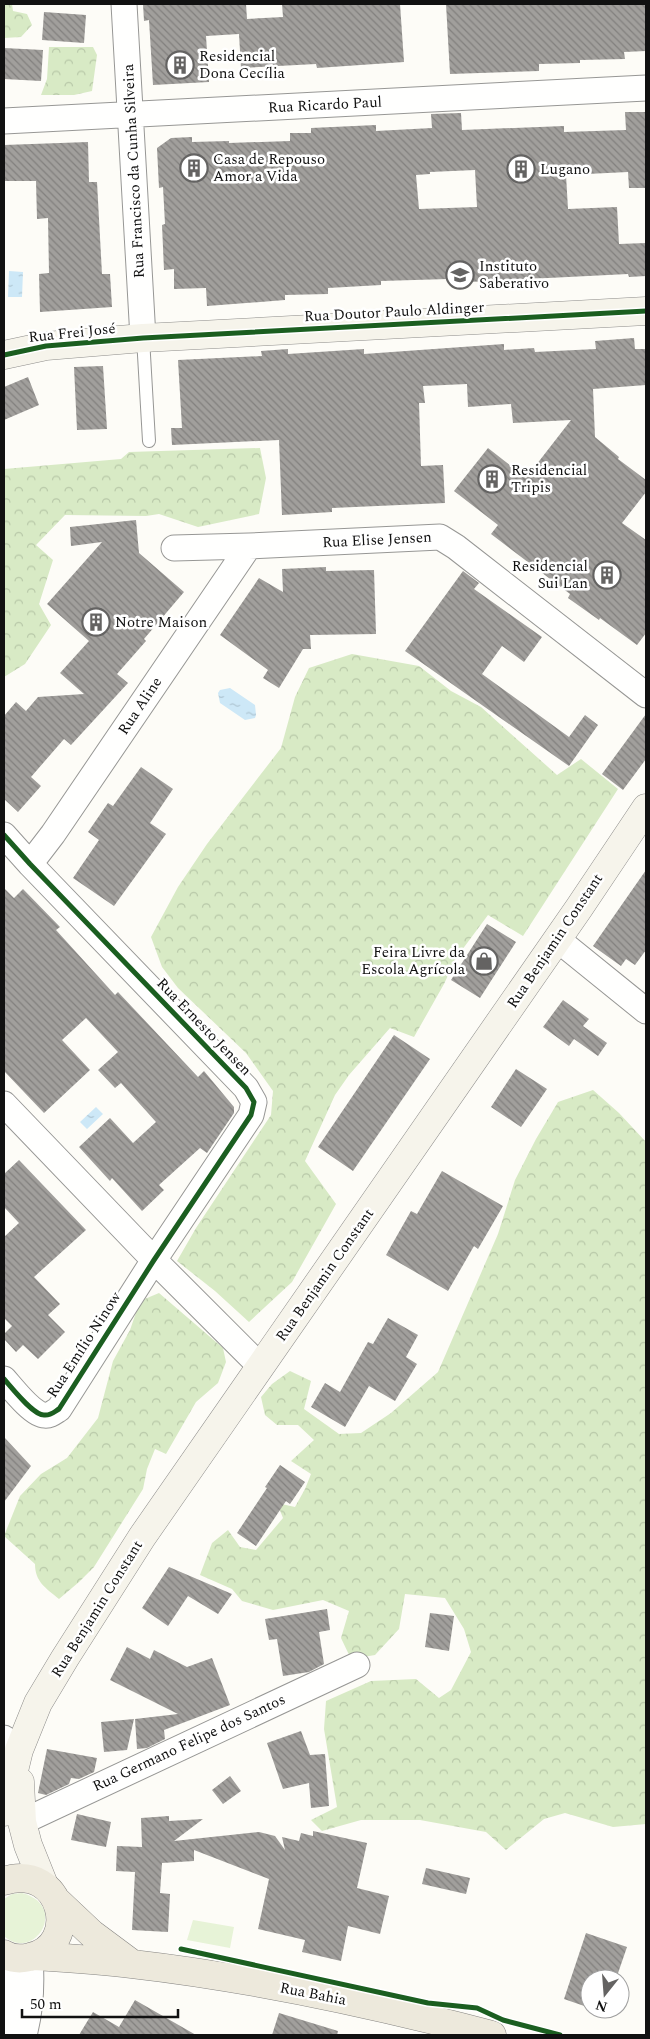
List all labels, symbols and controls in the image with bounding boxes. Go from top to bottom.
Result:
place label: Residencial Dona Cecília [199,45,286,85]
building icon: Residencial Dona Cecília [165,50,195,80]
street label: Rua Francisco da Cunha Silveira [117,63,151,279]
street label: Rua Ricardo Paul [267,91,383,119]
place label: Casa de Repouso Amor a Vida [213,148,325,188]
building icon: Casa de Repouso Amor a Vida [179,153,209,183]
building icon: Lugano [506,154,536,184]
place label: Lugano [540,158,590,181]
place label: Instituto Saberativo [479,255,549,295]
school or university icon: Instituto Saberativo [445,260,475,290]
street label: Rua Doutor Paulo Aldinger [303,296,485,328]
street label: Rua Frei José [27,317,117,349]
place label: Residencial Tripis [511,459,587,499]
building icon: Residencial Tripis [477,464,507,494]
street label: Rua Elise Jensen [322,526,433,554]
place label: Residencial Sui Lan [512,555,588,595]
building icon: Residencial Sui Lan [592,560,622,590]
building icon: Notre Maison [81,607,111,637]
place label: Notre Maison [115,611,208,634]
street label: Rua Aline [112,672,168,740]
street label: Rua Benjamin Constant [501,869,609,1013]
place label: Feira Livre da Escola Agrícola [361,941,466,981]
shop icon: Feira Livre da Escola Agrícola [469,946,499,976]
street label: Rua Ernesto Jensen [151,973,257,1081]
street label: Rua Benjamin Constant [270,1204,380,1346]
street label: Rua Emílio Ninow [41,1287,127,1403]
street label: Rua Benjamin Constant [45,1536,149,1682]
street label: Rua Germano Felipe dos Santos [89,1688,289,1798]
north arrow [580,1969,630,2019]
street label: Rua Bahia [278,1976,349,2012]
scale bar [22,1986,179,2018]
text: 50 m [30,1993,62,2016]
text: N [593,1994,610,2018]

